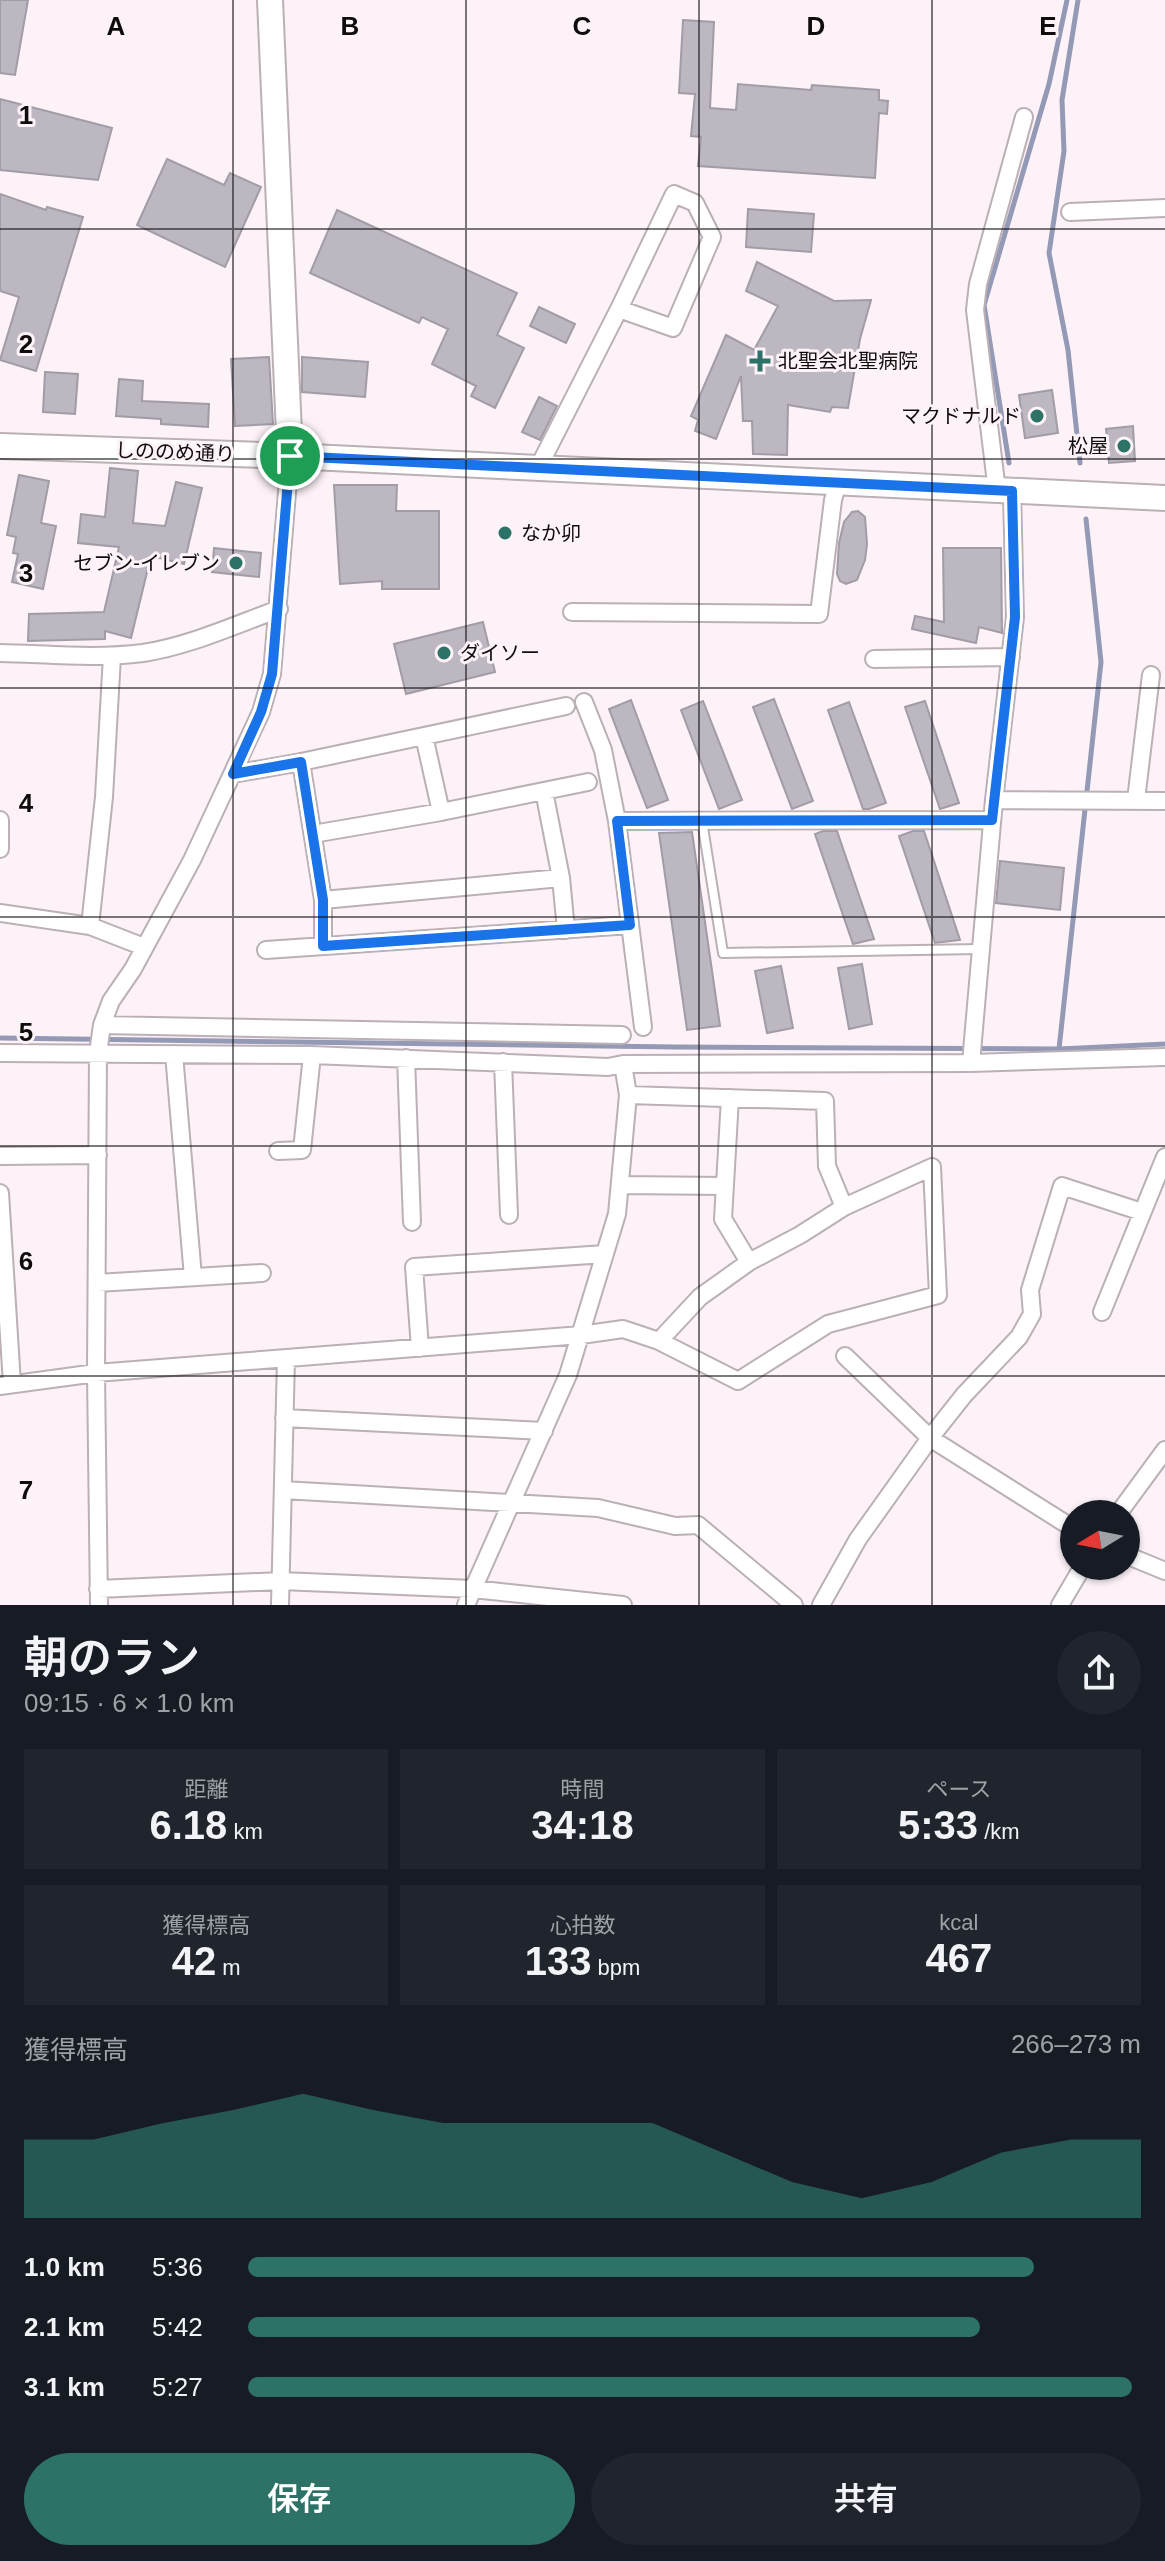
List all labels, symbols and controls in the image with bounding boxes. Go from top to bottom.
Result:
text: A [107,11,126,41]
text: B [341,11,359,41]
text: C [573,11,592,41]
text: D [807,11,825,41]
text: E [1039,11,1057,41]
text: 1 [19,100,33,130]
text: 2 [19,329,33,359]
marker: 北聖会北聖病院 [749,350,771,372]
place label: 北聖会北聖病院 [778,350,918,372]
place label: マクドナルド [901,405,1021,427]
marker: マクドナルド [1028,407,1046,425]
pin [256,422,324,490]
icon: arrive [268,434,312,478]
place label: 松屋 [1068,435,1108,457]
marker: 松屋 [1115,437,1133,455]
street label: しののめ通り [115,439,235,465]
place label: なか卯 [521,522,581,544]
marker: なか卯 [496,524,514,542]
place label: セブン-イレブン [73,552,220,574]
marker: セブン-イレブン [227,554,245,572]
text: 3 [19,558,33,588]
place label: ダイソー [460,642,540,664]
marker: ダイソー [435,644,453,662]
text: 4 [19,788,34,818]
text: 5 [19,1017,33,1047]
text: 6 [19,1246,33,1276]
text: 7 [19,1475,33,1505]
north arrow [1060,1500,1140,1580]
map controls [1060,1500,1140,1580]
button: share [1057,1631,1141,1715]
text: 朝のラン [24,1633,200,1682]
text: 09:15 · 6 × 1.0 km [24,1688,234,1718]
text: 距離 [184,1777,228,1802]
text: 時間 [560,1777,605,1802]
text: ペース [926,1777,991,1802]
text: 6.18 [150,1803,227,1847]
text: 34:18 [531,1803,634,1847]
text: 5:33 [898,1803,978,1847]
text: km [227,1819,263,1844]
text: /km [978,1819,1020,1844]
text: kcal [939,1910,978,1935]
text: 獲得標高 [162,1913,250,1938]
text: 心拍数 [549,1913,616,1938]
text: 467 [925,1936,992,1980]
text: 42 [172,1939,216,1983]
text: 133 [525,1939,591,1983]
text: m [216,1955,241,1980]
text: bpm [591,1955,640,1980]
text: 266–273 m [1011,2029,1141,2059]
text: 獲得標高 [24,2035,128,2065]
text: 1.0 km [24,2252,105,2282]
text: 5:36 [152,2252,203,2282]
text: 2.1 km [24,2312,105,2342]
text: 5:42 [152,2312,203,2342]
text: 3.1 km [24,2372,105,2402]
text: 5:27 [152,2372,203,2402]
button: 保存 [24,2453,575,2545]
button: 共有 [591,2453,1141,2545]

